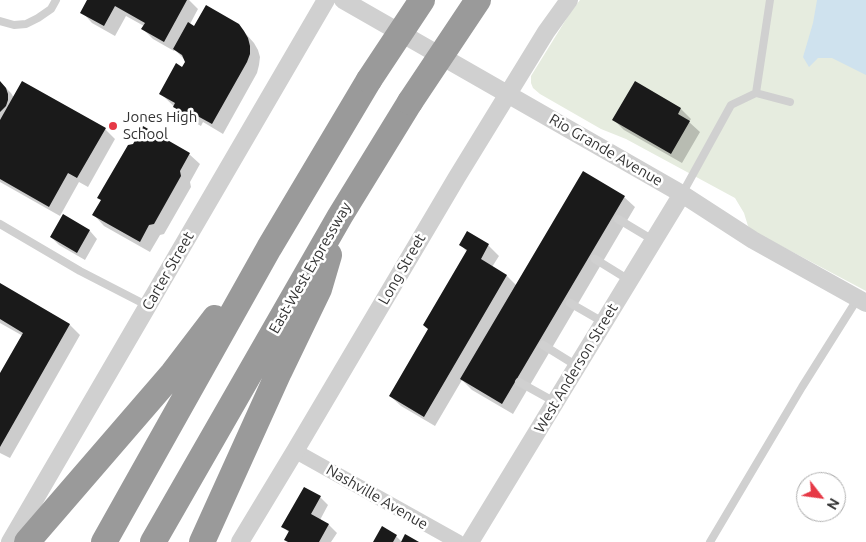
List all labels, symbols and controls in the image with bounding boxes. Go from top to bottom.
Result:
place label: Jones High School [123,108,197,143]
street label: Rio Grande Avenue [546,110,666,190]
marker: Jones High School [107,120,119,132]
street label: East-West Expressway [265,199,355,337]
street label: Carter Street [138,229,198,313]
street label: Long Street [374,230,430,308]
street label: West Anderson Street [530,300,622,436]
street label: Nashville Avenue [323,461,431,533]
north arrow [796,472,846,522]
text: N [824,495,843,513]

